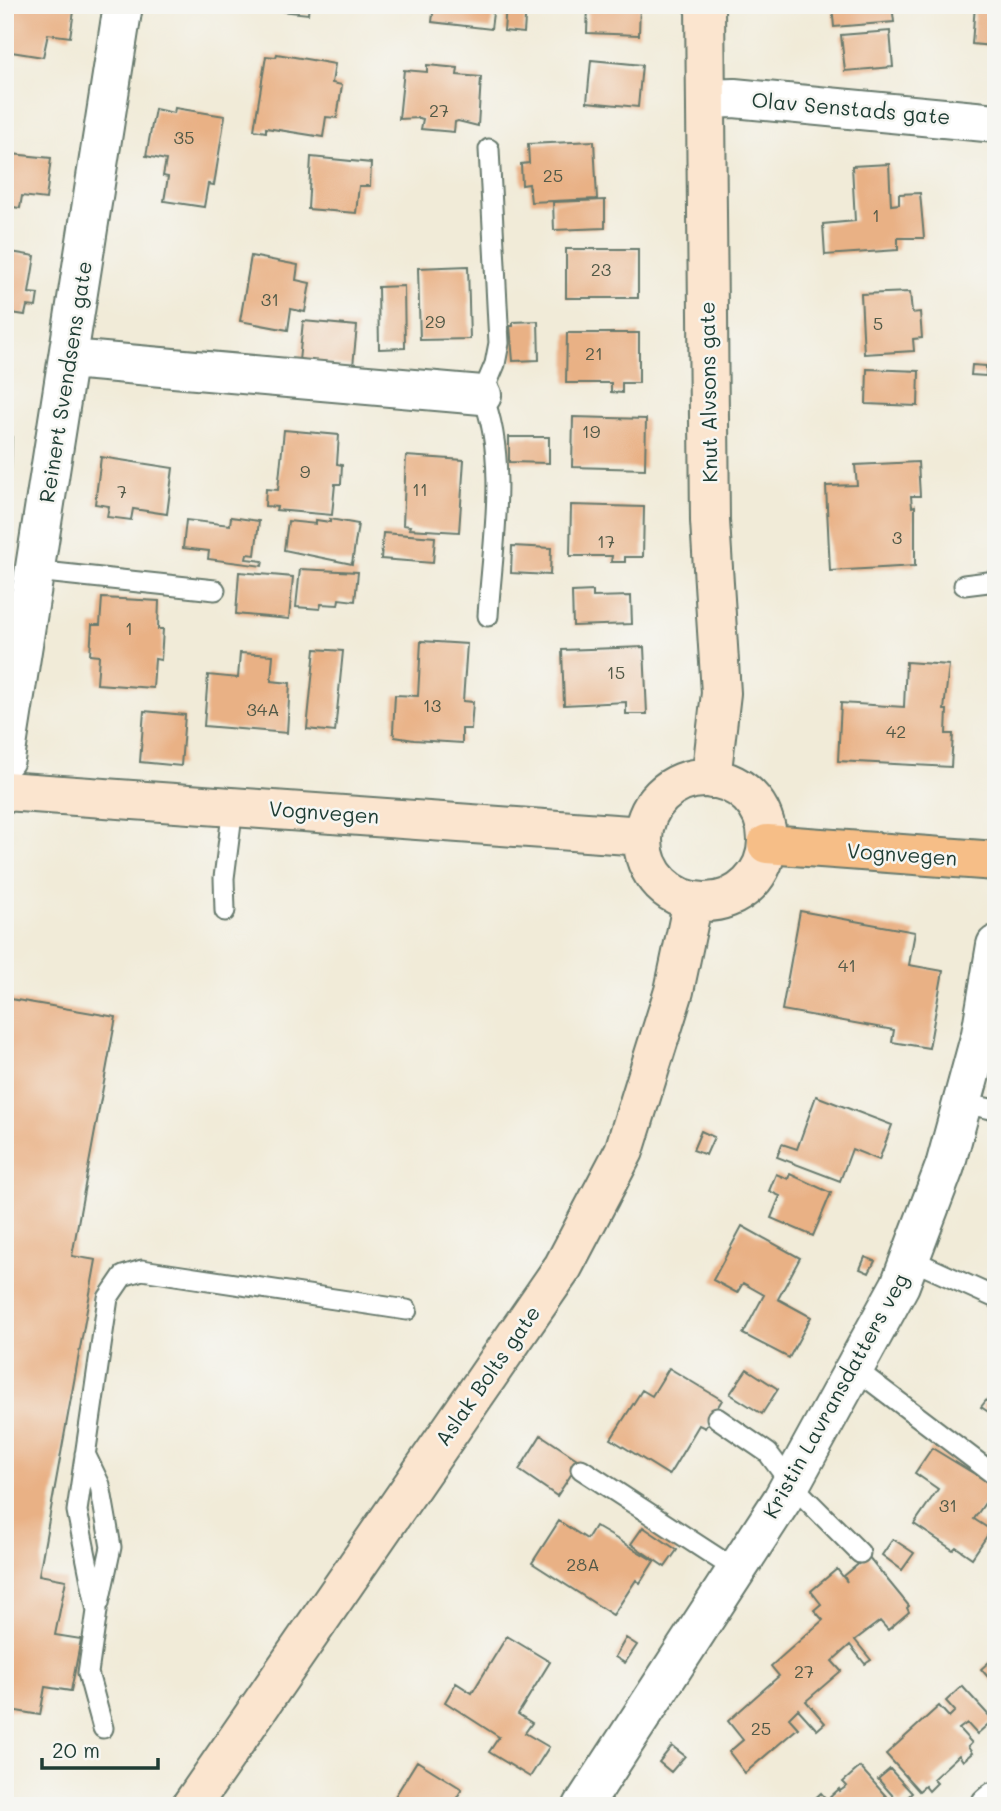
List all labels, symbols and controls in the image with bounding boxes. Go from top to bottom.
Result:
street label: Olav Senstads gate [751,85,952,130]
house number: 27 [429,98,449,122]
house number: 35 [173,125,195,149]
house number: 25 [543,163,563,187]
house number: 1 [872,203,880,227]
house number: 23 [591,257,611,281]
street label: Reinert Svendsens gate [32,259,97,504]
house number: 31 [261,287,279,311]
street label: Knut Alvsons gate [692,301,723,483]
house number: 29 [425,309,446,333]
house number: 5 [873,311,883,335]
house number: 21 [585,341,603,365]
house number: 19 [582,419,601,443]
house number: 9 [300,459,311,483]
house number: 11 [412,477,428,501]
house number: 7 [117,479,127,503]
house number: 3 [892,525,902,549]
house number: 17 [597,529,615,553]
house number: 1 [125,616,133,640]
house number: 15 [607,660,625,684]
house number: 13 [423,693,441,717]
house number: 34A [246,697,280,721]
house number: 42 [886,719,906,743]
street label: Vognvegen [268,794,380,829]
street label: Vognvegen [846,836,958,871]
house number: 41 [838,953,856,977]
street label: Kristin Lavransdatters veg [756,1268,913,1523]
street label: Aslak Bolts gate [428,1300,545,1451]
house number: 31 [939,1493,957,1517]
house number: 28A [566,1552,600,1576]
house number: 27 [794,1659,814,1683]
house number: 25 [751,1716,771,1740]
scale bar [42,1727,158,1771]
text: 20 m [52,1736,100,1763]

